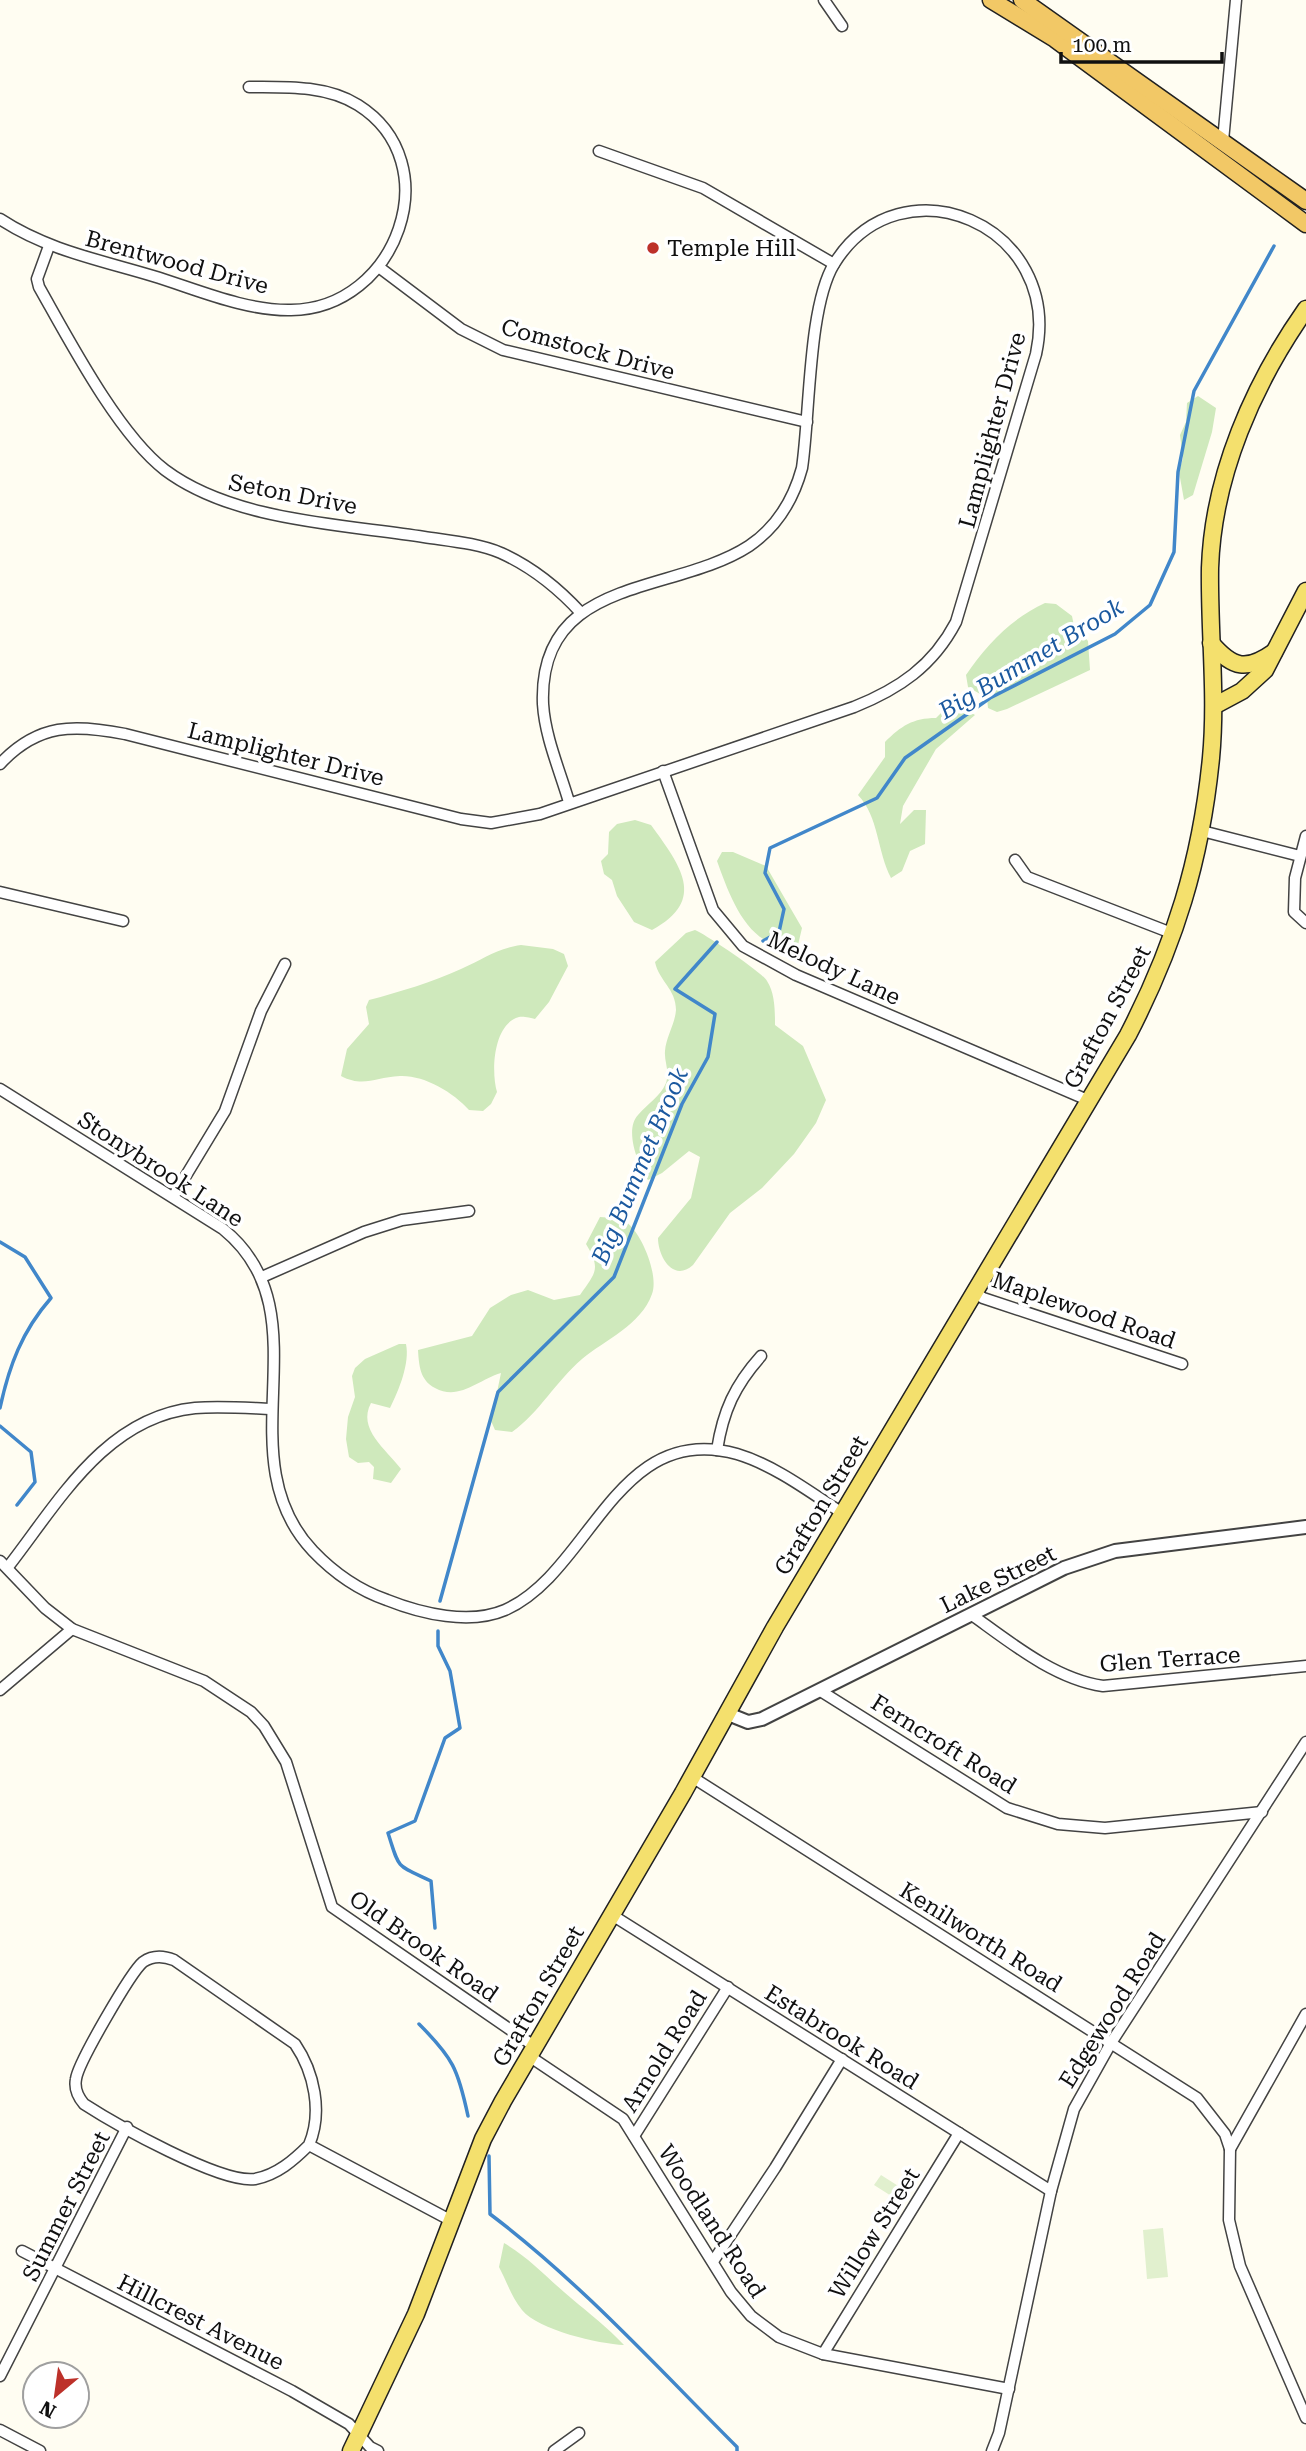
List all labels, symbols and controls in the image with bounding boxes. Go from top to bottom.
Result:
scale bar [1061,21,1222,65]
text: 100 m [1072,33,1132,57]
street label: Brentwood Drive [82,225,271,300]
place label: Temple Hill [667,235,796,262]
marker: Temple Hill [645,240,661,256]
street label: Comstock Drive [498,313,678,386]
street label: Lamplighter Drive [953,329,1032,531]
street label: Seton Drive [226,469,360,520]
water label: Big Bummet Brook [933,593,1128,726]
street label: Lamplighter Drive [185,717,387,792]
street label: Melody Lane [763,926,905,1011]
street label: Grafton Street [1058,941,1157,1093]
water label: Big Bummet Brook [586,1064,694,1269]
street label: Stonybrook Lane [73,1106,249,1233]
street label: Maplewood Road [988,1266,1180,1355]
street label: Grafton Street [769,1430,874,1580]
street label: Lake Street [936,1540,1061,1619]
street label: Glen Terrace [1099,1641,1241,1678]
street label: Ferncroft Road [866,1689,1022,1800]
street label: Kenilworth Road [895,1877,1067,1998]
street label: Old Brook Road [344,1885,504,2008]
street label: Grafton Street [487,1921,590,2072]
street label: Edgewood Road [1054,1927,1171,2093]
street label: Estabrook Road [760,1979,924,2096]
street label: Arnold Road [616,1985,713,2117]
street label: Summer Street [17,2126,116,2286]
street label: Woodland Road [652,2140,771,2303]
street label: Willow Street [823,2162,926,2304]
street label: Hillcrest Avenue [113,2269,289,2376]
north arrow [21,2360,91,2430]
text: N [36,2396,60,2423]

